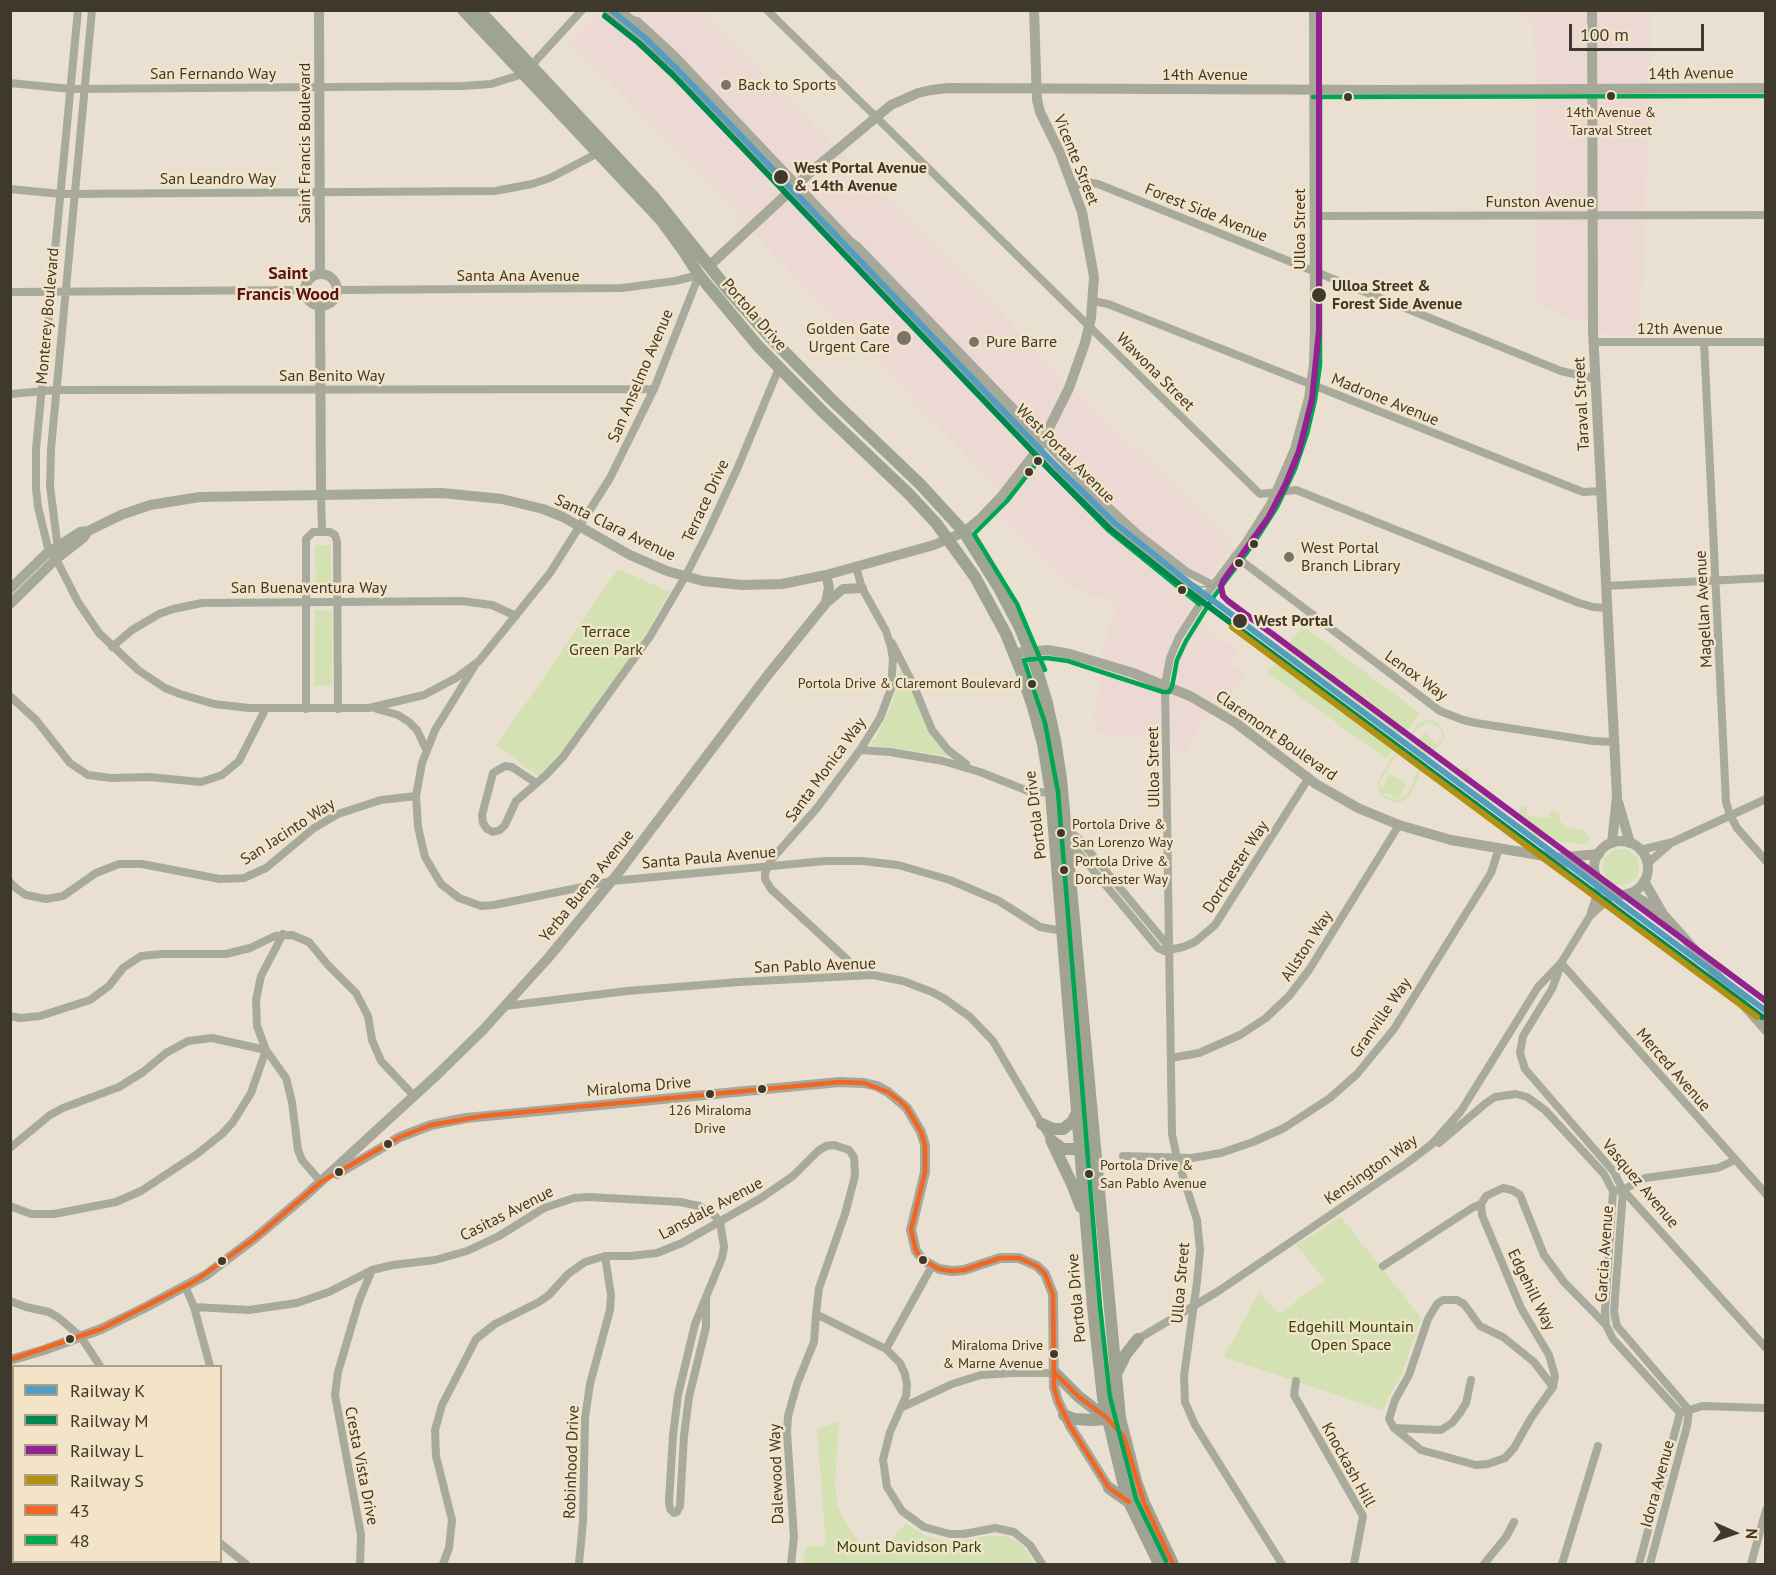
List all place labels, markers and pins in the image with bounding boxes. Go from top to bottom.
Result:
place label: Back to Sports [738,75,836,95]
marker: Back to Sports [719,78,733,92]
marker: 14th Avenue & Taraval Street [1605,90,1617,102]
unlabelled marker [1342,91,1354,103]
place label: 14th Avenue & Taraval Street [1566,105,1656,138]
place label: West Portal Avenue & 14th Avenue [794,158,927,196]
marker: West Portal Avenue & 14th Avenue [772,168,790,186]
place label: Ulloa Street & Forest Side Avenue [1332,276,1462,314]
marker: Ulloa Street & Forest Side Avenue [1310,286,1328,304]
place label: Golden Gate Urgent Care [806,319,890,357]
marker: Golden Gate Urgent Care [895,329,913,347]
place label: Pure Barre [986,332,1057,352]
marker: Pure Barre [967,335,981,349]
unlabelled marker [1032,455,1044,467]
unlabelled marker [1023,466,1035,478]
unlabelled marker [1248,538,1260,550]
place label: West Portal Branch Library [1301,538,1400,576]
marker: West Portal Branch Library [1282,550,1296,564]
unlabelled marker [1233,557,1245,569]
unlabelled marker [1176,584,1188,596]
place label: West Portal [1254,611,1333,631]
marker: West Portal [1231,612,1249,630]
place label: Portola Drive & Claremont Boulevard [798,676,1021,692]
marker: Portola Drive & Claremont Boulevard [1026,678,1038,690]
place label: Portola Drive & San Lorenzo Way [1072,817,1173,850]
marker: Portola Drive & San Lorenzo Way [1055,827,1067,839]
place label: Portola Drive & Dorchester Way [1075,854,1168,886]
marker: Portola Drive & Dorchester Way [1058,864,1070,876]
unlabelled marker [756,1083,768,1095]
marker: 126 Miraloma Drive [704,1088,716,1100]
place label: 126 Miraloma Drive [668,1103,752,1136]
unlabelled marker [382,1138,394,1150]
place label: Portola Drive & San Pablo Avenue [1100,1158,1207,1190]
unlabelled marker [333,1166,345,1178]
marker: Portola Drive & San Pablo Avenue [1083,1168,1095,1180]
unlabelled marker [917,1254,929,1266]
unlabelled marker [216,1255,228,1267]
unlabelled marker [64,1333,76,1345]
place label: Miraloma Drive & Marne Avenue [943,1338,1043,1370]
marker: Miraloma Drive & Marne Avenue [1048,1348,1060,1360]

